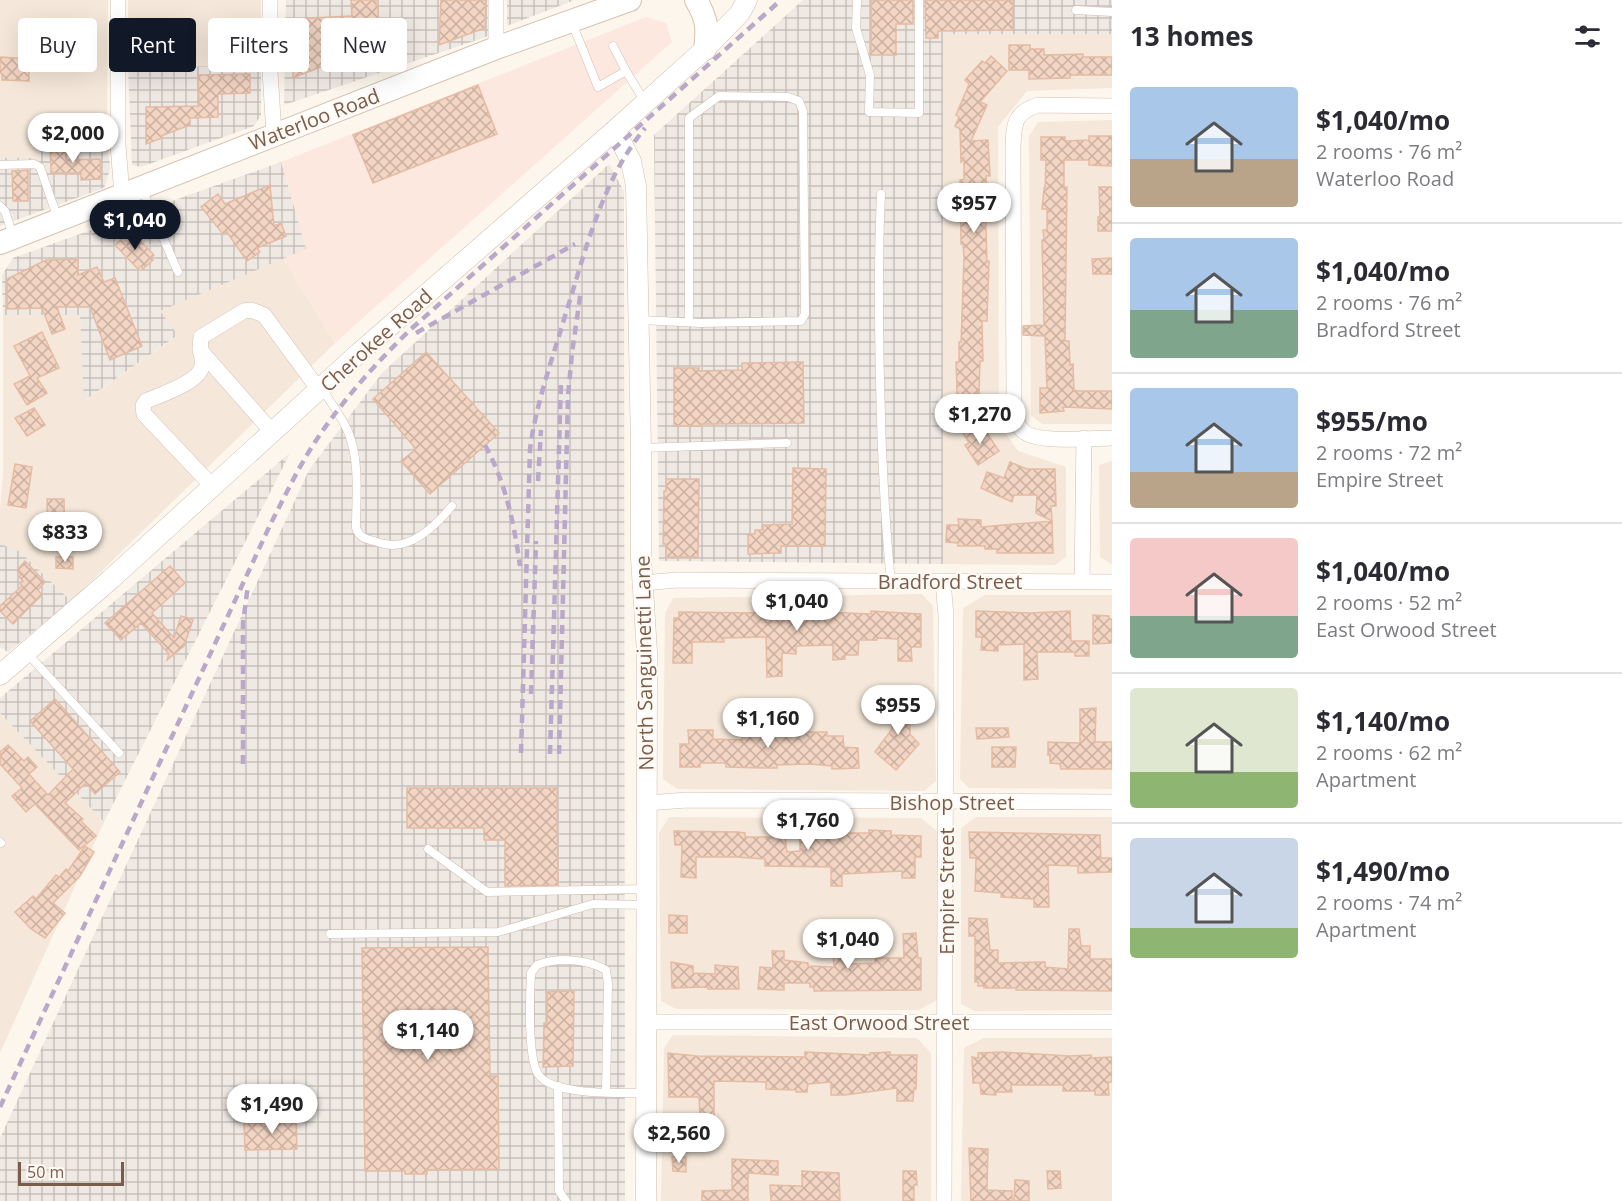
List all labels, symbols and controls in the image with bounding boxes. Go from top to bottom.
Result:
chip: Buy [18,18,97,72]
chip: Rent [109,18,196,72]
chip: Filters [208,18,309,72]
chip: New [321,18,407,72]
text: 13 homes [1130,18,1254,54]
icon: filters [1571,20,1604,53]
street label: Waterloo Road [245,82,383,156]
text: $1,040/mo [1316,102,1450,138]
icon: home [1178,111,1250,183]
pin: $2,000 [24,113,122,164]
text: $2,000 [42,119,104,146]
text: 2 rooms · 76 m² [1316,138,1462,165]
text: Waterloo Road [1316,165,1454,192]
pin: $957 [938,183,1010,234]
text: $957 [951,189,997,216]
pin: $1,040 [86,200,184,251]
text: $1,040 [104,206,166,233]
text: $1,040/mo [1316,253,1450,289]
icon: home [1178,262,1250,334]
street label: Cherokee Road [314,282,438,398]
text: 2 rooms · 76 m² [1316,289,1462,316]
text: Bradford Street [1316,316,1461,343]
pin: $1,270 [931,394,1029,445]
text: $1,270 [949,400,1011,427]
text: $955/mo [1316,403,1428,439]
icon: home [1178,412,1250,484]
text: 2 rooms · 72 m² [1316,439,1462,466]
text: Empire Street [1316,466,1443,493]
pin: $833 [29,512,101,563]
text: $833 [42,518,88,545]
text: $1,040/mo [1316,553,1450,589]
street label: North Sanguinetti Lane [629,555,659,771]
icon: home [1178,562,1250,634]
street label: Bradford Street [878,568,1022,595]
pin: $1,040 [748,581,846,632]
text: $1,040 [766,587,828,614]
text: 2 rooms · 52 m² [1316,589,1462,616]
text: East Orwood Street [1316,616,1497,643]
pin: $955 [862,685,934,736]
text: $955 [875,691,921,718]
pin: $1,160 [719,698,817,749]
text: $1,140/mo [1316,703,1450,739]
text: $1,160 [737,704,799,731]
icon: home [1178,712,1250,784]
text: 2 rooms · 62 m² [1316,739,1462,766]
text: Apartment [1316,766,1416,793]
street label: Bishop Street [889,789,1015,816]
pin: $1,760 [759,800,857,851]
text: $1,760 [777,806,839,833]
street label: Empire Street [933,827,960,955]
text: $1,490/mo [1316,853,1450,889]
icon: home [1178,862,1250,934]
text: 2 rooms · 74 m² [1316,889,1462,916]
text: Apartment [1316,916,1416,943]
pin: $1,040 [799,919,897,970]
text: $1,040 [817,925,879,952]
street label: East Orwood Street [789,1009,969,1036]
pin: $1,140 [379,1010,477,1061]
text: $1,140 [397,1016,459,1043]
pin: $1,490 [223,1084,321,1135]
text: $1,490 [241,1090,303,1117]
pin: $2,560 [630,1113,728,1164]
text: $2,560 [648,1119,710,1146]
scale bar [18,1159,124,1186]
text: 50 m [27,1161,64,1183]

